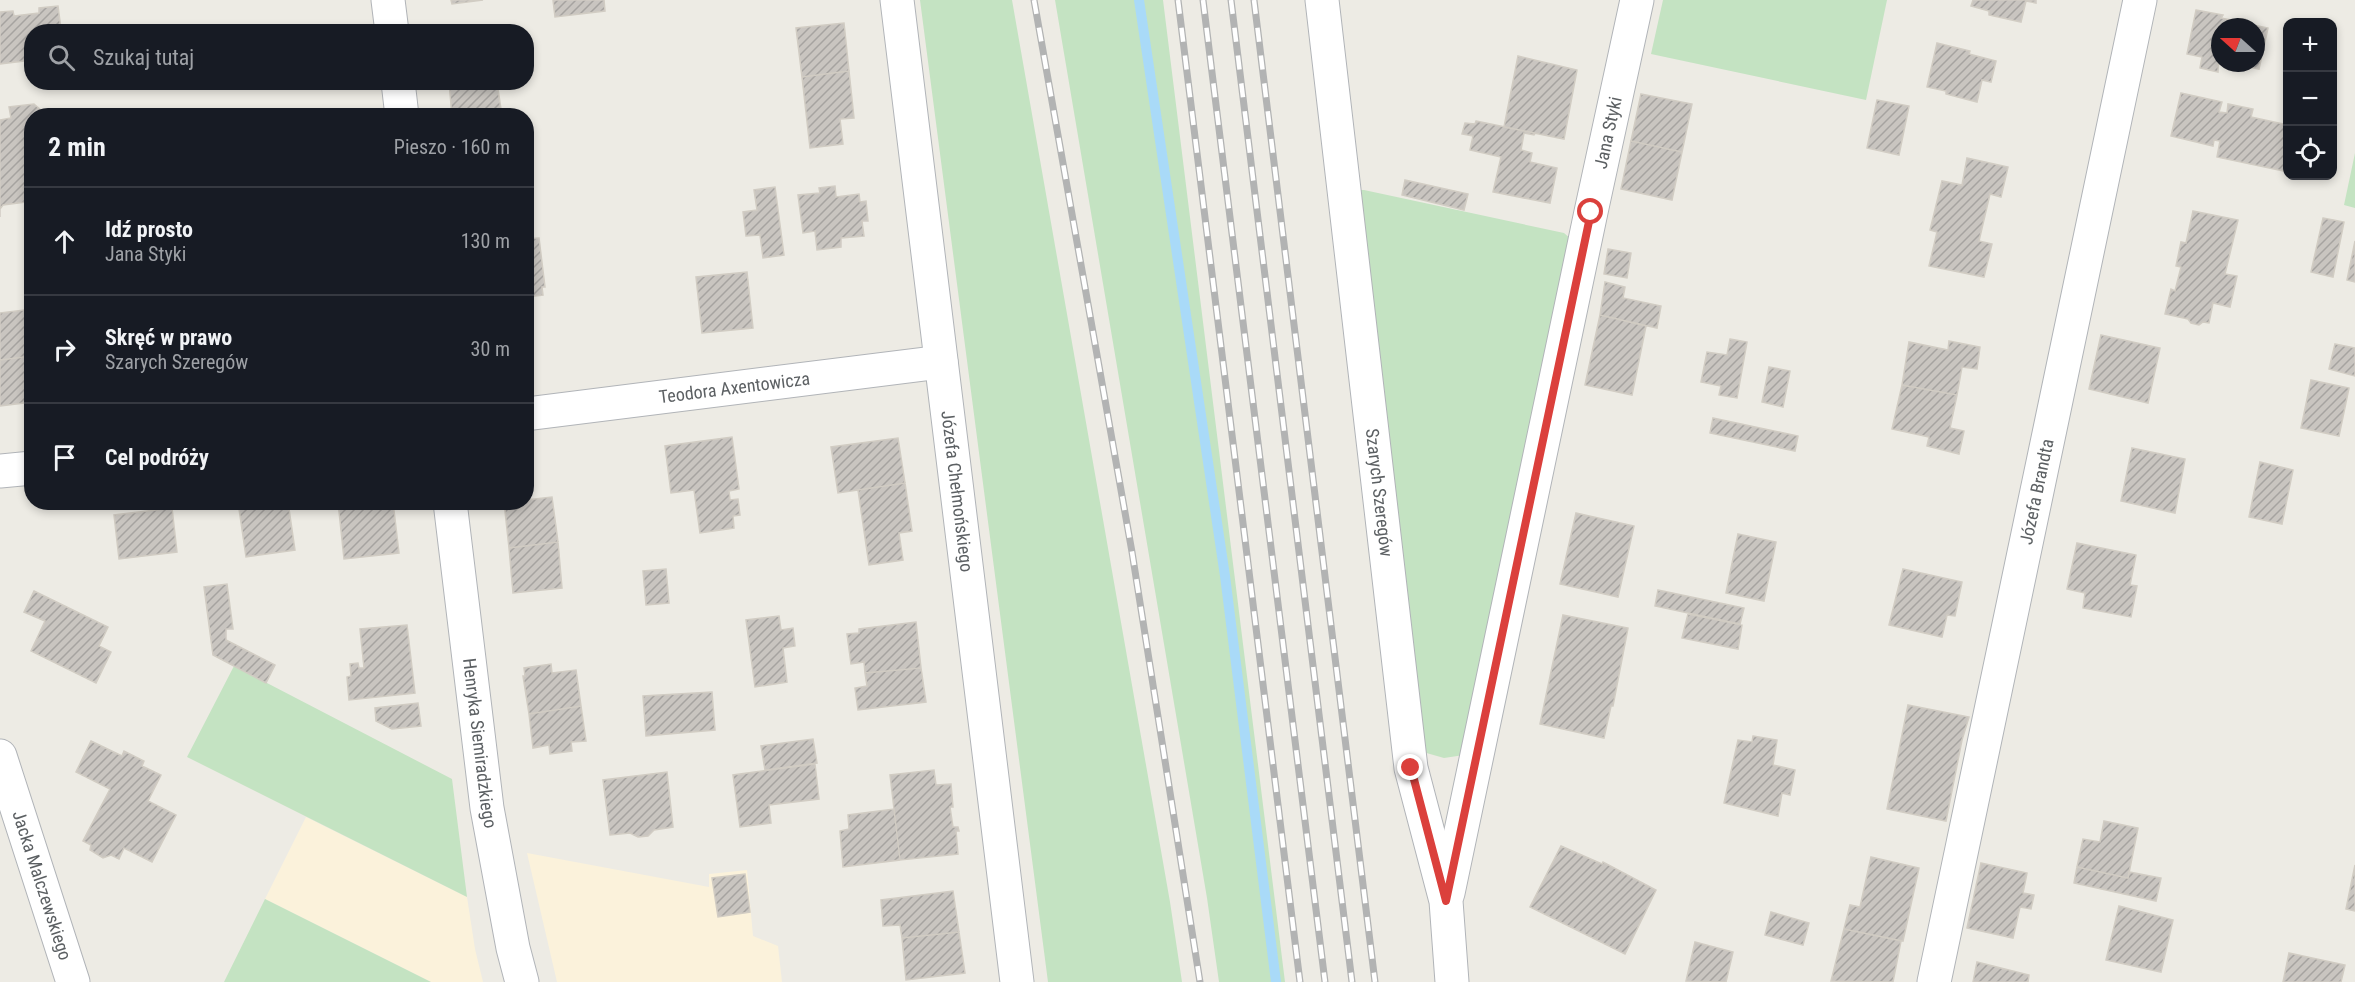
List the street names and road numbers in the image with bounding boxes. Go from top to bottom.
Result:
street label: Jana Styki [1590,95,1626,171]
street label: Teodora Axentowicza [658,368,811,407]
street label: Józefa Chełmońskiego [937,409,978,573]
street label: Szarych Szeregów [1362,427,1397,558]
street label: Józefa Brandta [2015,437,2058,546]
street label: Henryka Siemiradzkiego [459,657,502,830]
street label: Jacka Malczewskiego [8,808,76,963]

